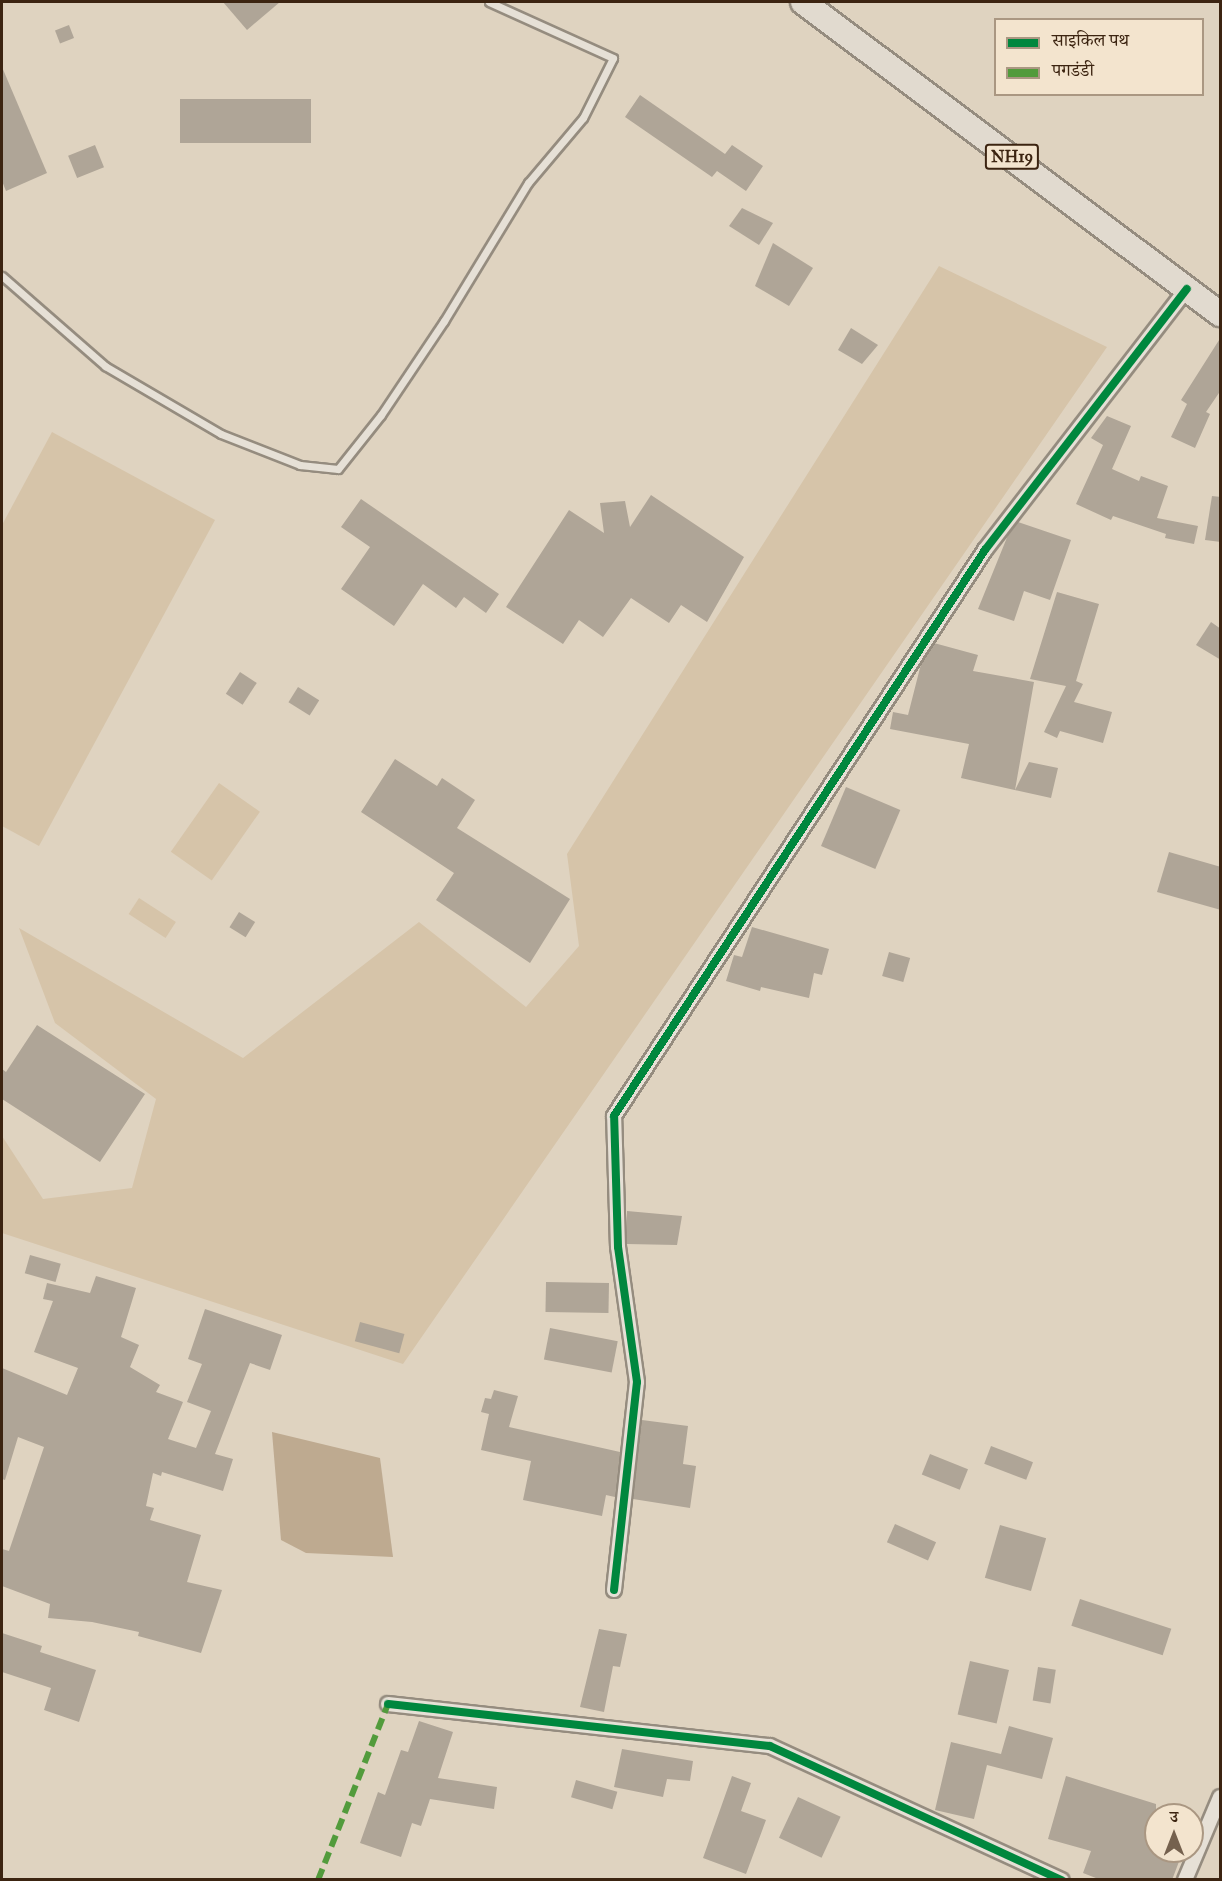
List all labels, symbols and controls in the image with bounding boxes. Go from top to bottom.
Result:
legend [994,18,1204,96]
text: साइकिल पथ [1052,29,1129,51]
text: पगडंडी [1052,59,1094,81]
road number: NH19 [984,144,1040,170]
north arrow [1144,1803,1204,1863]
text: उ [1170,1807,1178,1826]

